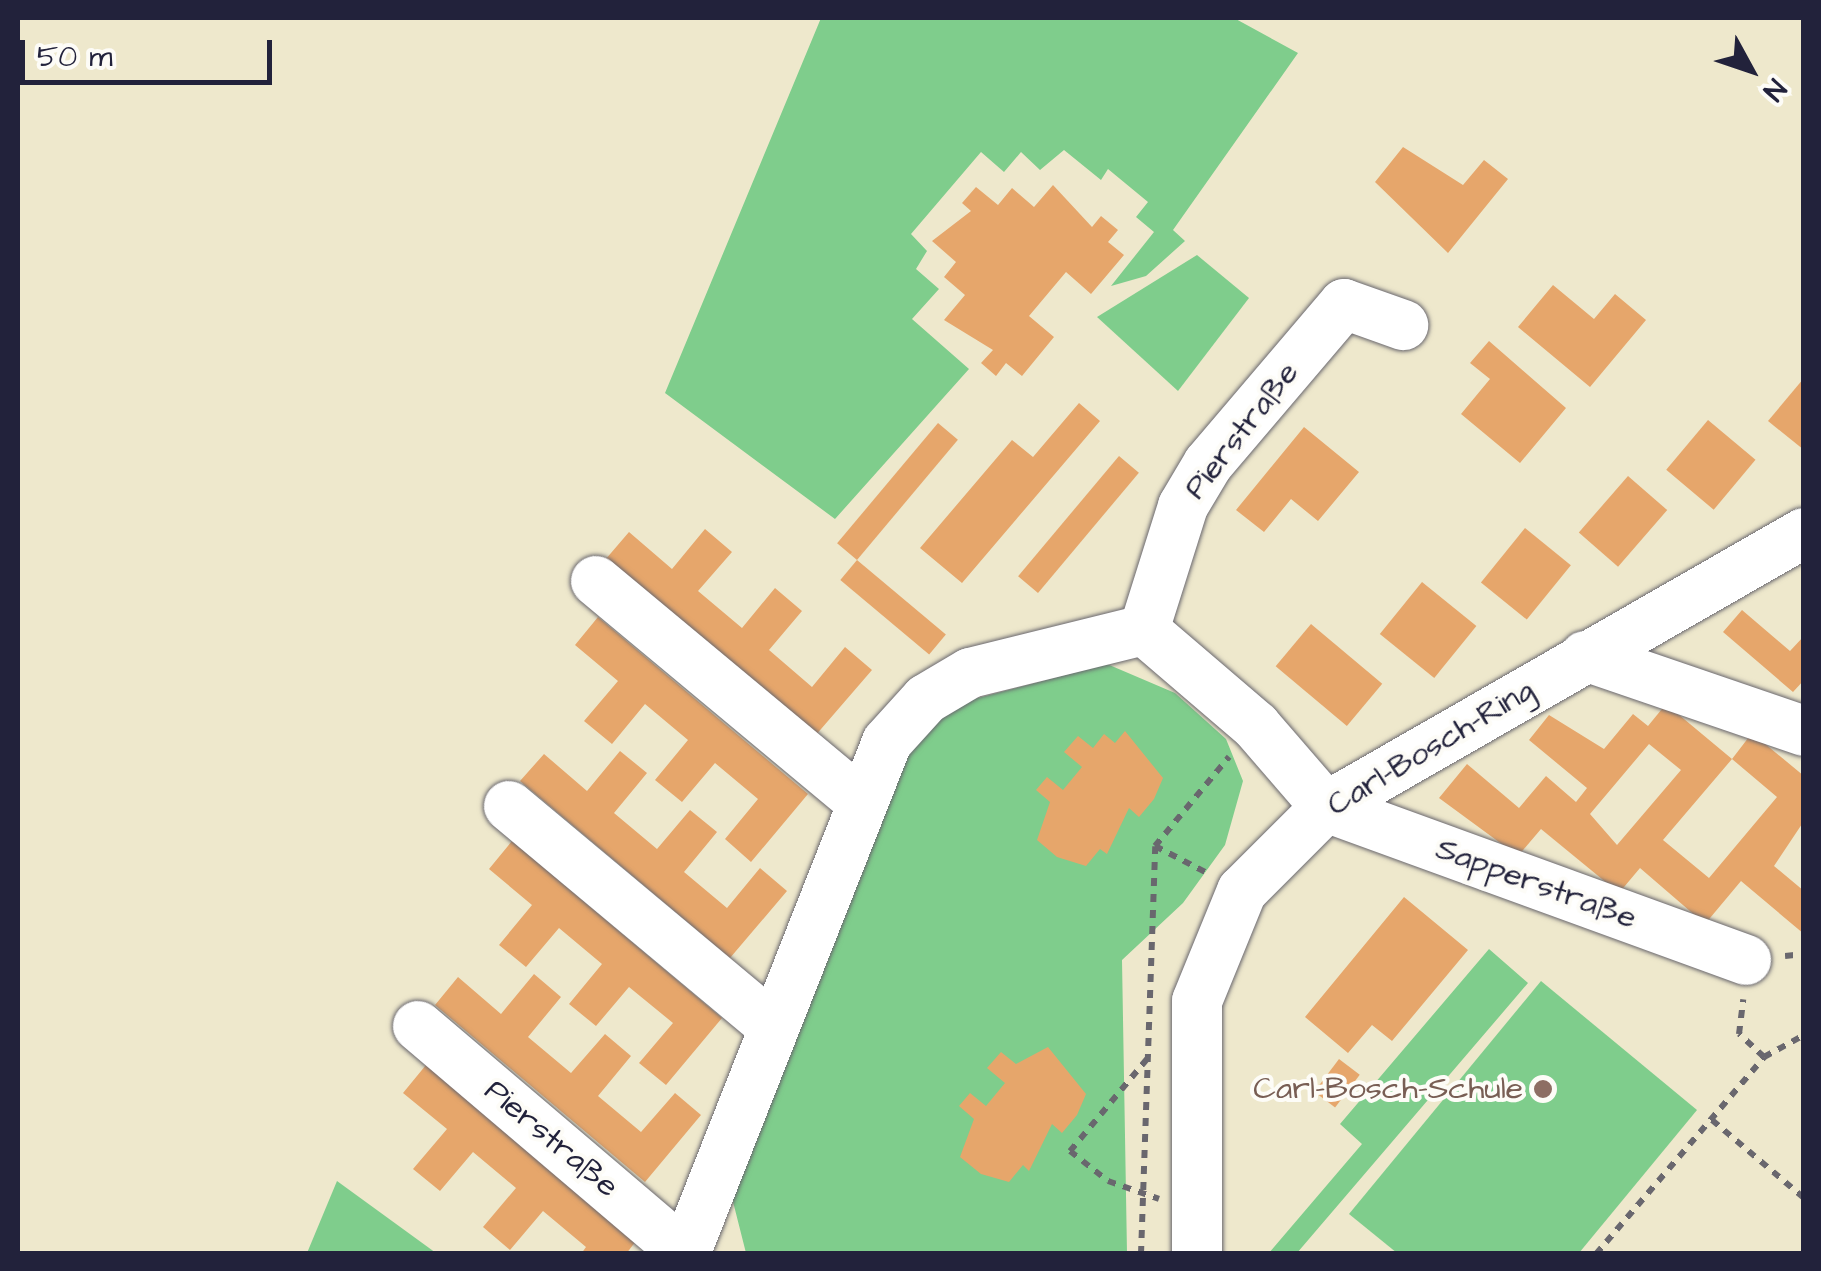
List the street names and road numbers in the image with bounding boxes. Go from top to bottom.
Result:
street label: Pierstraße [1177,355,1307,507]
street label: Carl-Bosch-Ring [1321,671,1541,825]
street label: Sapperstraße [1431,830,1641,938]
street label: Pierstraße [476,1072,626,1206]

